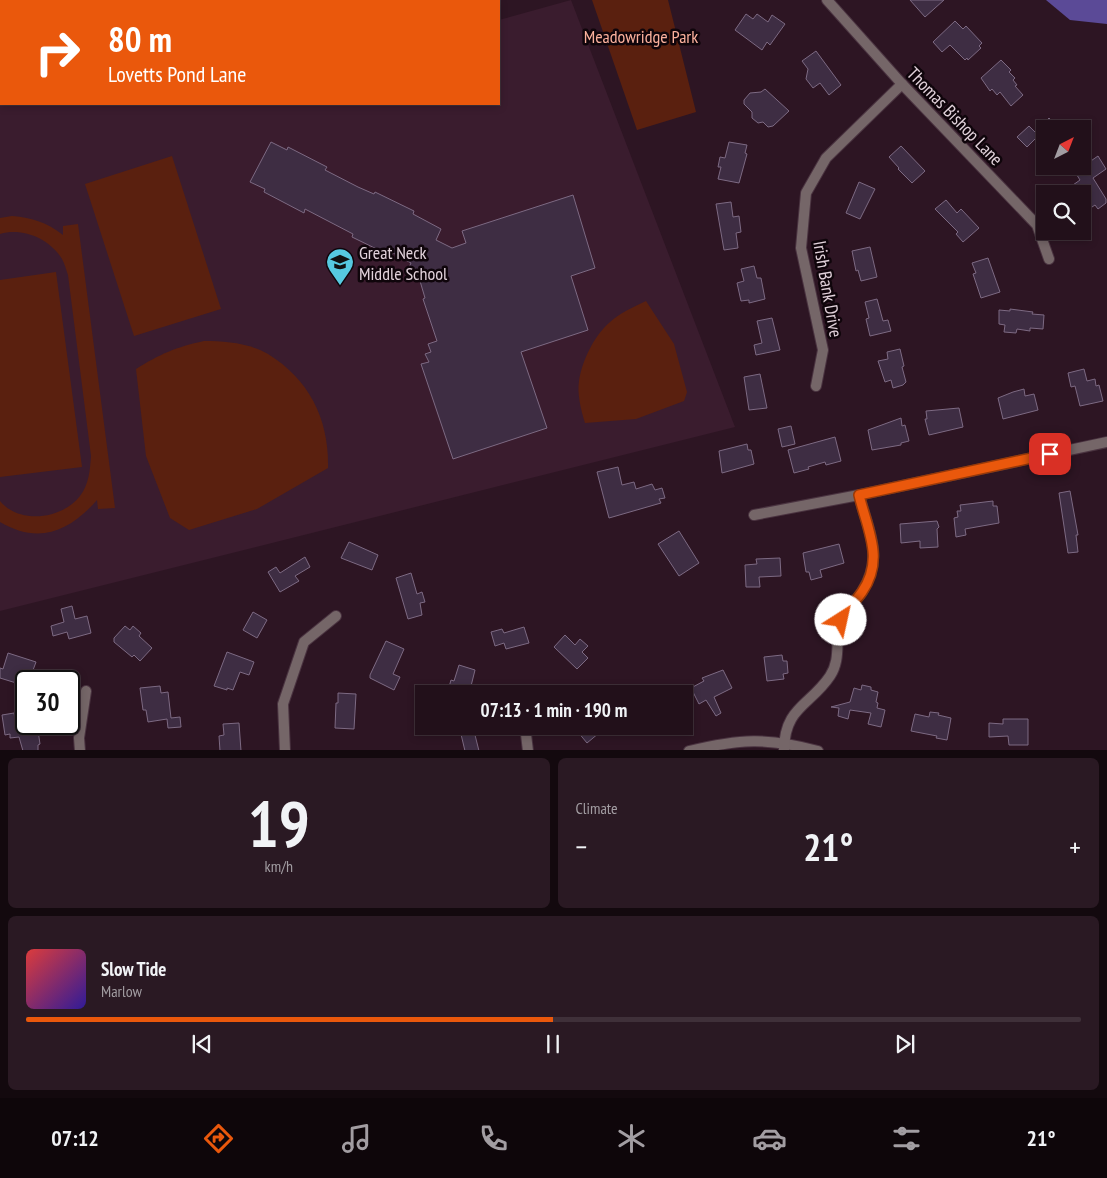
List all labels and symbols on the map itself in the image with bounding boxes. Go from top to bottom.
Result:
park label: Meadowridge Park [584,25,698,48]
street label: Thomas Bishop Lane [902,62,1008,170]
north arrow [1036,120,1091,175]
street label: Irish Bank Drive [808,239,848,339]
place label: Great Neck Middle School [359,241,448,285]
school or university icon: Great Neck Middle School [325,247,355,286]
pin [1029,433,1071,475]
position arrow [814,593,866,645]
speed limit sign: 30 [15,670,80,735]

